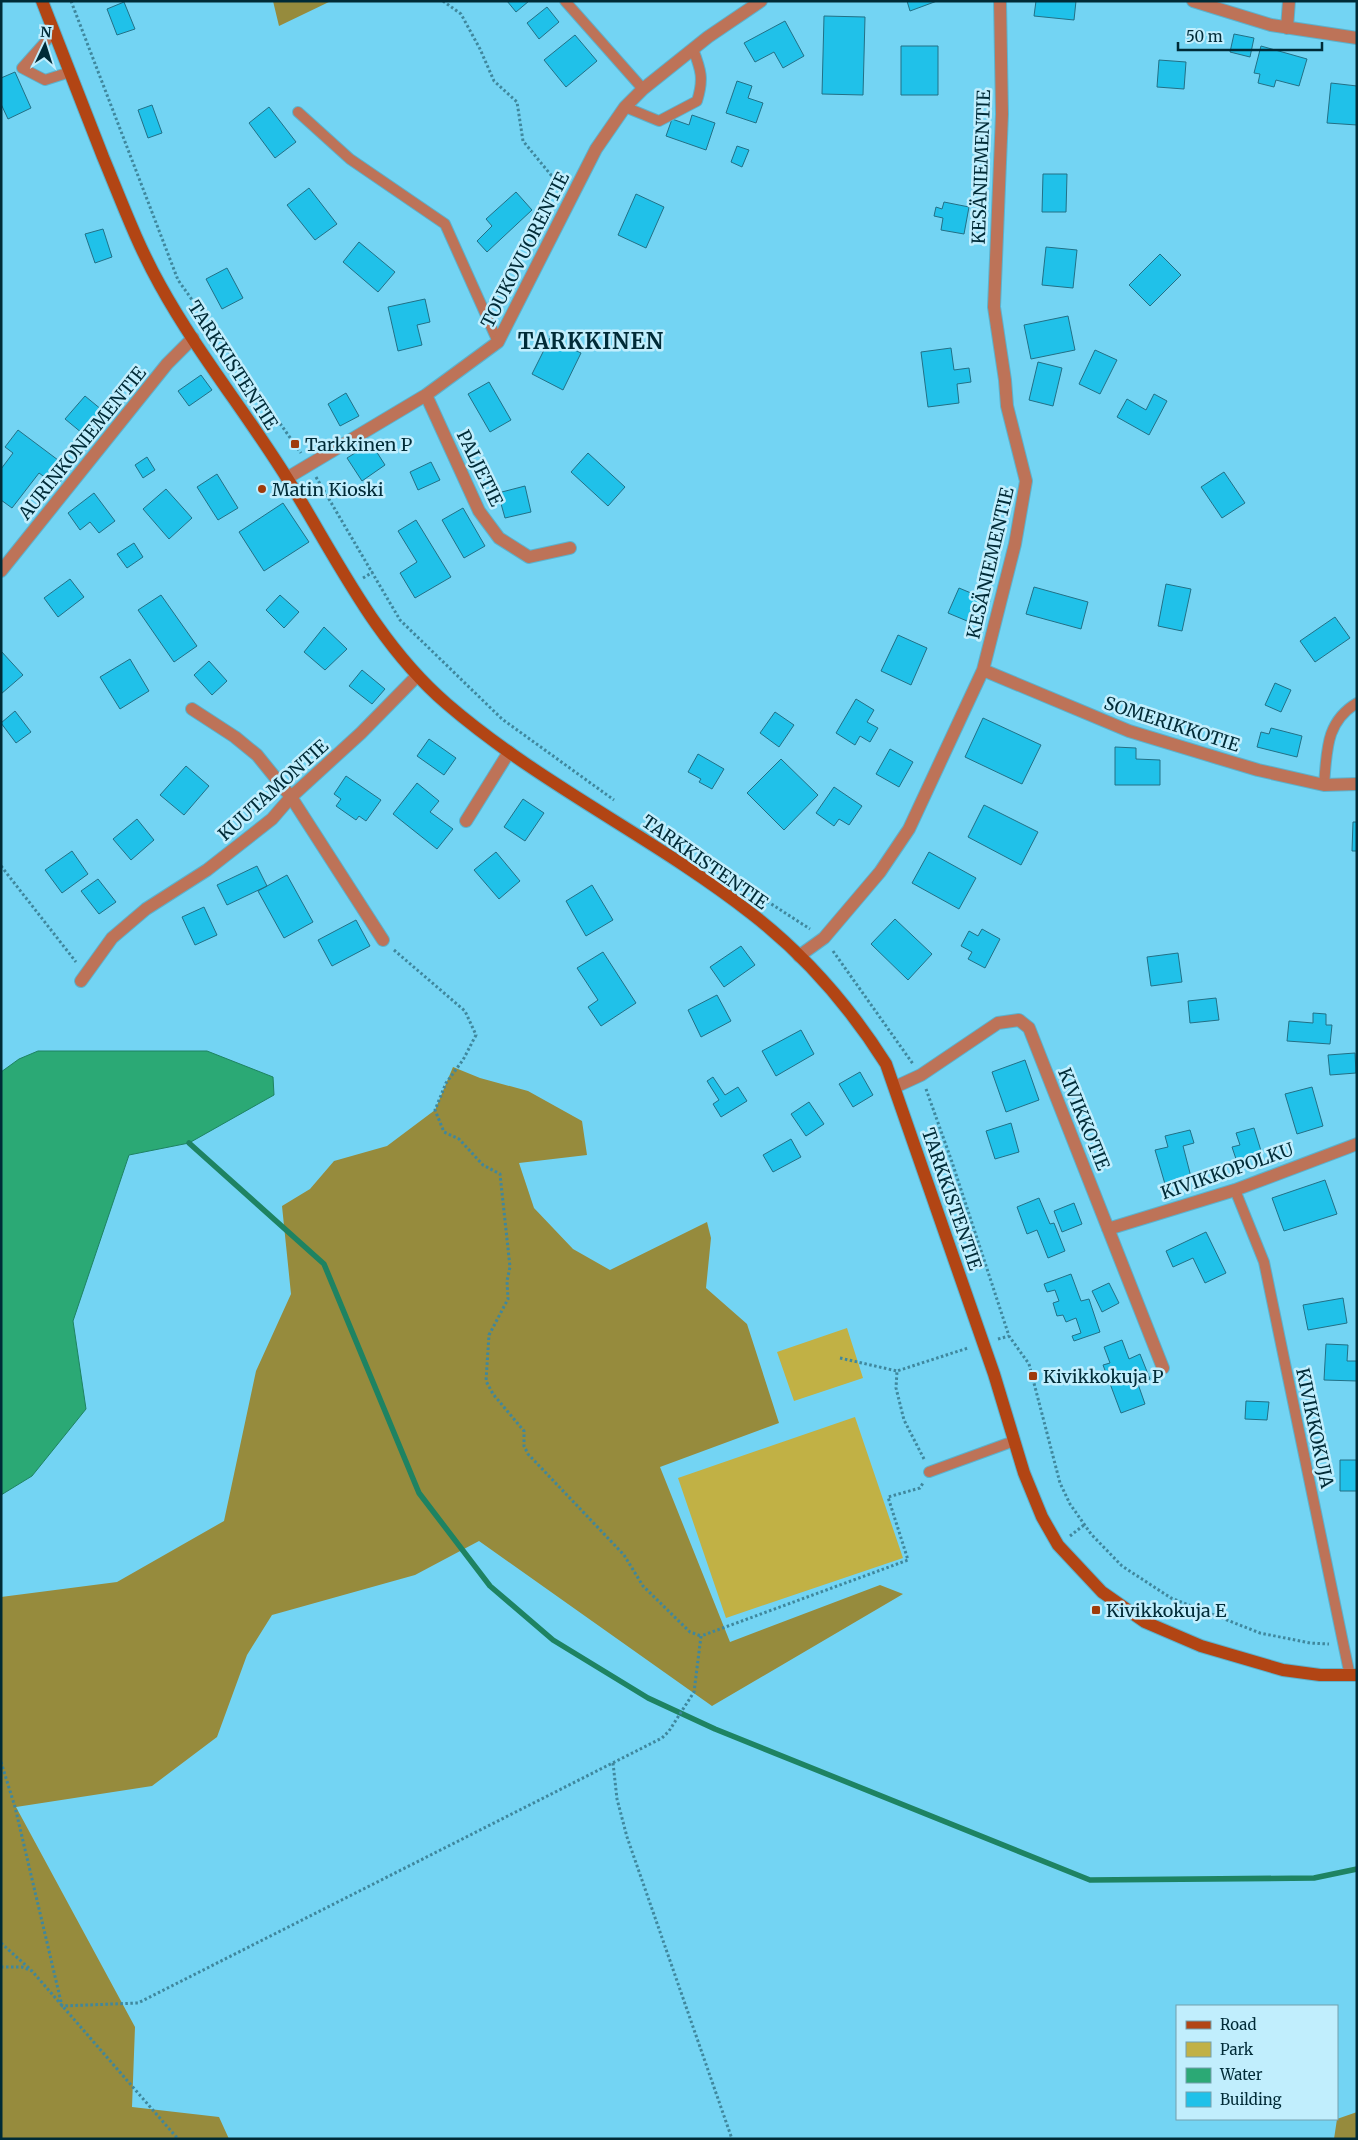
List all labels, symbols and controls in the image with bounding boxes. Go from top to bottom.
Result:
north arrow [20,20,70,70]
scale bar [1178,20,1322,52]
text: N [40,23,52,41]
text: 50 m [1186,27,1223,46]
street label: KESÄNIEMENTIE [967,89,995,245]
street label: TOUKOVUORENTIE [476,168,575,332]
street label: TARKKISTENTIE [183,296,284,434]
district label: TARKKINEN [518,327,664,355]
street label: AURINKONIEMENTIE [13,361,151,525]
street label: PALJETIE [452,426,509,510]
place label: Tarkkinen P [305,433,413,456]
marker: Tarkkinen P [289,438,301,450]
place label: Matin Kioski [272,478,384,501]
marker: Matin Kioski [256,483,268,495]
street label: KESÄNIEMENTIE [961,484,1019,641]
street label: SOMERIKKOTIE [1101,691,1243,757]
street label: KUUTAMONTIE [213,734,333,846]
street label: TARKKISTENTIE [637,810,773,914]
street label: KIVIKKOTIE [1053,1064,1115,1174]
street label: TARKKISTENTIE [917,1125,987,1274]
street label: KIVIKKOPOLKU [1158,1137,1297,1205]
place label: Kivikkokuja P [1043,1365,1164,1388]
street label: KIVIKKOKUJA [1291,1366,1339,1490]
marker: Kivikkokuja P [1027,1370,1039,1382]
place label: Kivikkokuja E [1106,1599,1227,1622]
marker: Kivikkokuja E [1090,1604,1102,1616]
legend [1176,2005,1338,2120]
text: Road [1220,2015,1256,2034]
text: Park [1220,2040,1254,2059]
text: Water [1219,2065,1263,2084]
text: Building [1220,2090,1282,2109]

